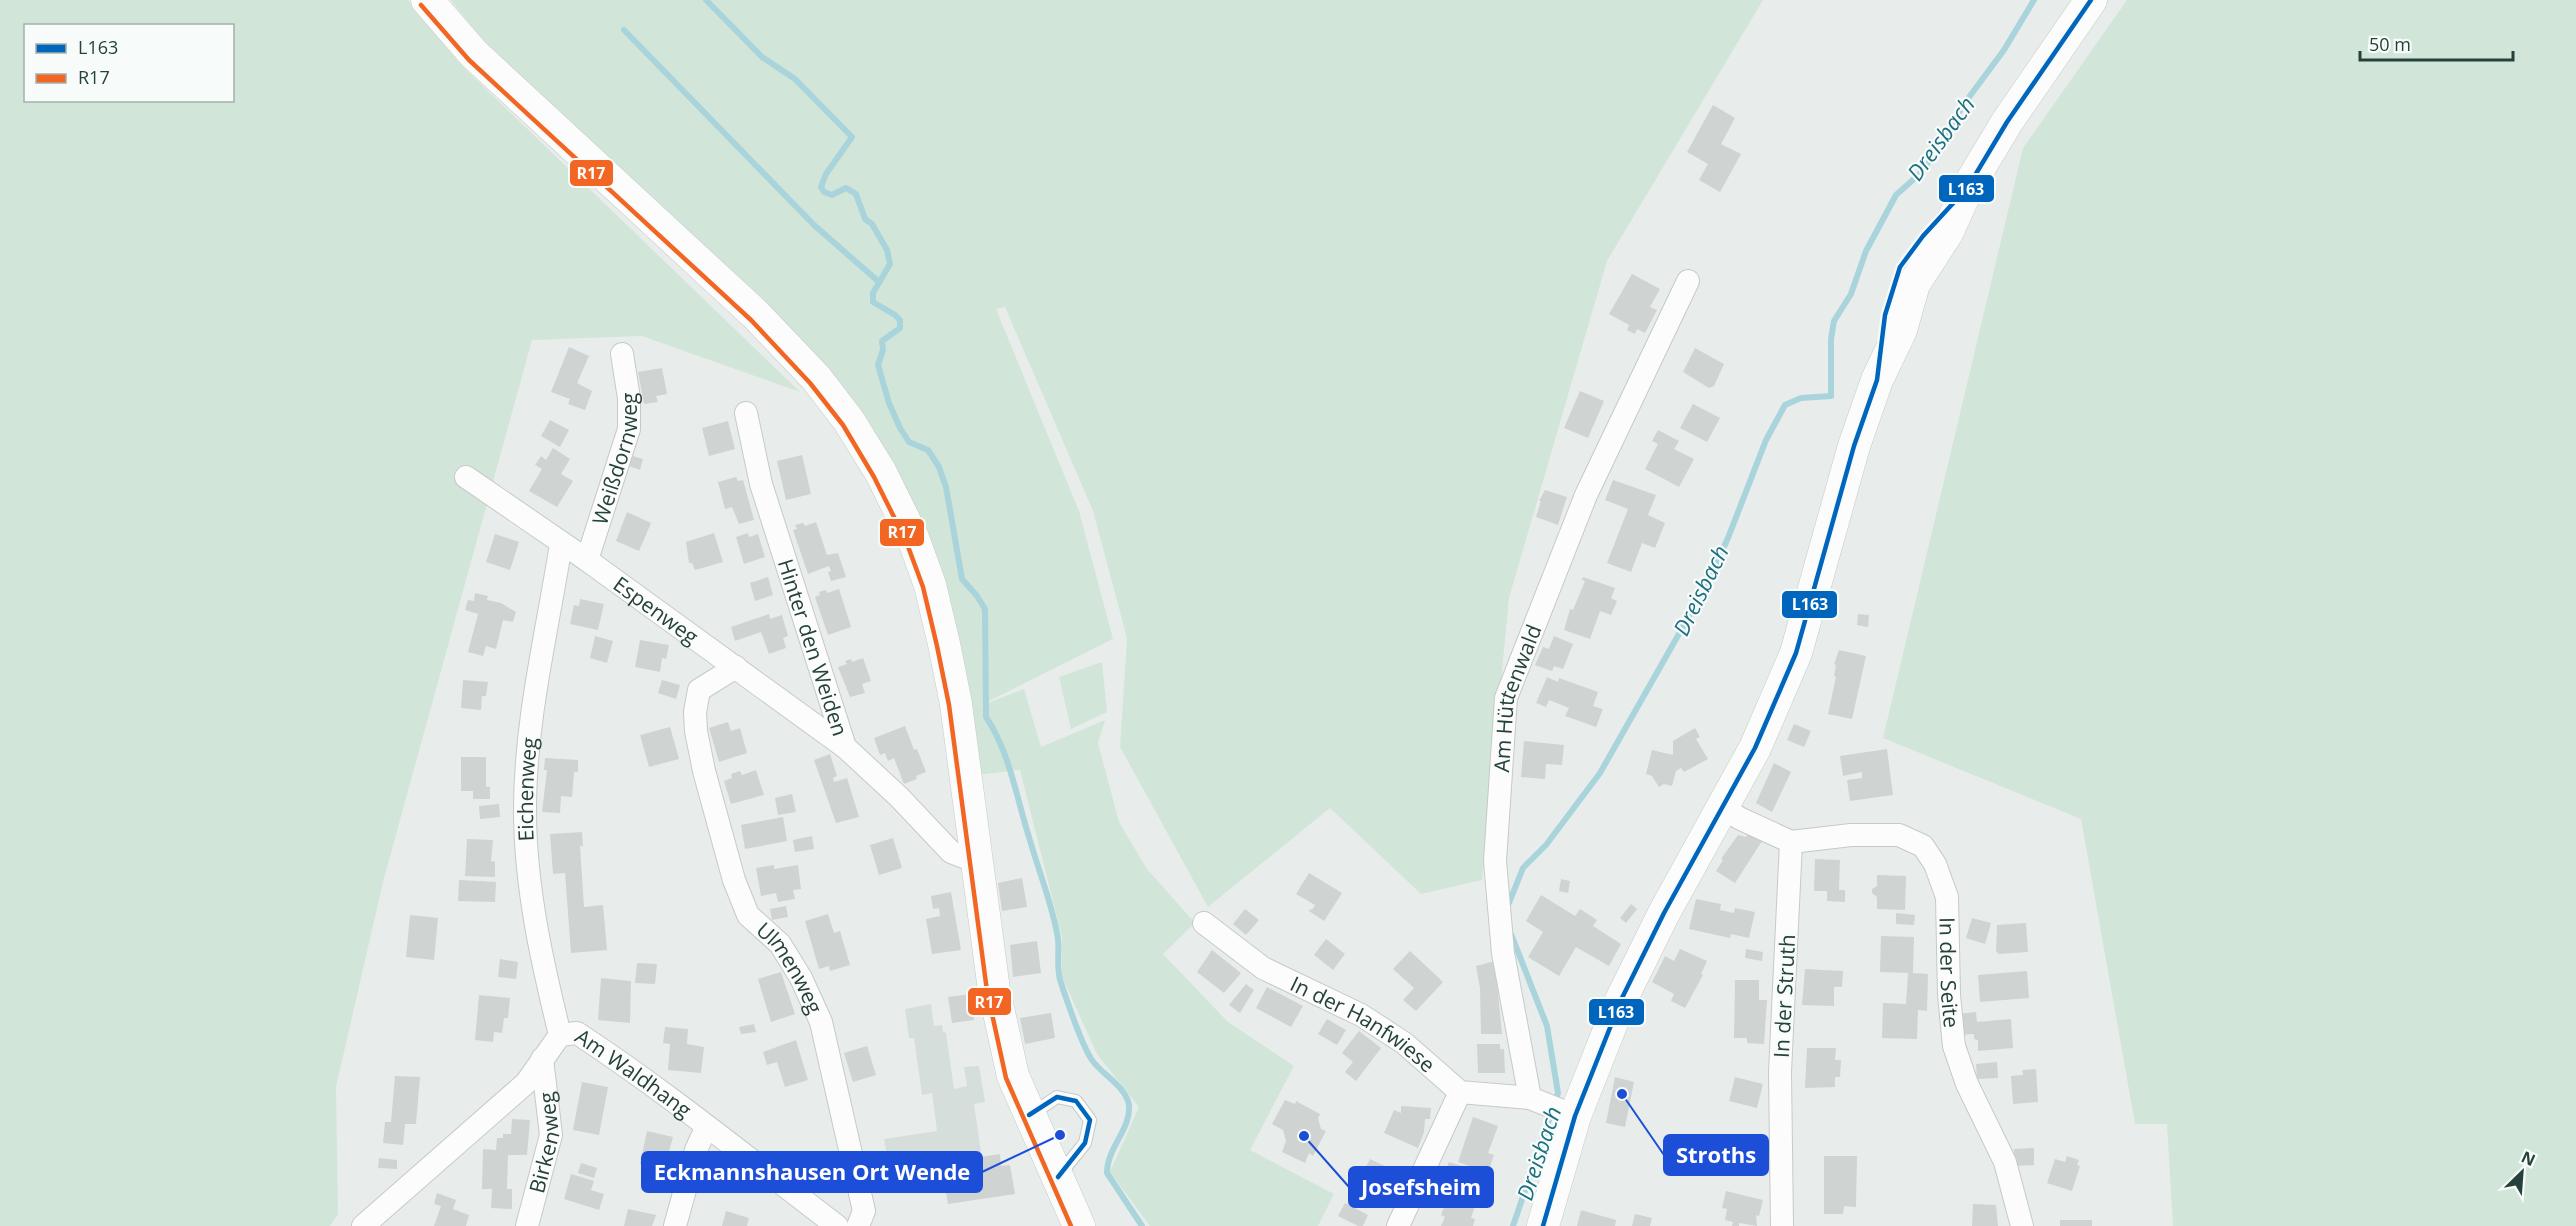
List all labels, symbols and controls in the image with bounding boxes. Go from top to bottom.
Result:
legend [24,24,234,102]
scale bar [2360,24,2513,62]
text: 50 m [2369,32,2411,56]
text: L163 [78,35,118,59]
text: R17 [78,65,110,89]
water label: Dreisbach [1899,90,1981,186]
line badge: R17 [569,159,614,187]
text: R17 [577,162,605,184]
line badge: L163 [1938,174,1995,203]
text: L163 [1948,178,1984,200]
street label: Weißdornweg [585,393,643,528]
line badge: R17 [879,518,925,547]
text: R17 [888,521,916,543]
water label: Dreisbach [1665,540,1735,640]
street label: Hinter den Weiden [772,555,855,739]
street label: Espenweg [608,570,704,650]
line badge: L163 [1781,590,1838,619]
text: L163 [1792,593,1828,615]
street label: Am Hüttenwald [1487,620,1548,773]
street label: Eichenweg [511,736,543,842]
street label: Ulmenweg [751,916,829,1018]
street label: In der Seite [1933,917,1966,1029]
street label: In der Struth [1767,934,1801,1058]
street label: In der Hanfwiese [1286,969,1441,1078]
line badge: R17 [967,987,1012,1016]
text: R17 [975,991,1003,1013]
line badge: L163 [1588,998,1645,1026]
text: L163 [1598,1001,1634,1023]
street label: Am Waldhang [570,1022,697,1124]
street label: Birkenweg [522,1090,565,1196]
water label: Dreisbach [1509,1102,1567,1204]
callout: Stroths [1664,1135,1768,1175]
text: Stroths [1676,1139,1756,1169]
north arrow [2492,1142,2552,1202]
text: N [2518,1146,2539,1171]
callout: Eckmannshausen Ort Wende [642,1152,982,1192]
text: Eckmannshausen Ort Wende [654,1156,970,1186]
callout: Josefsheim [1349,1167,1493,1207]
text: Josefsheim [1359,1171,1481,1201]

